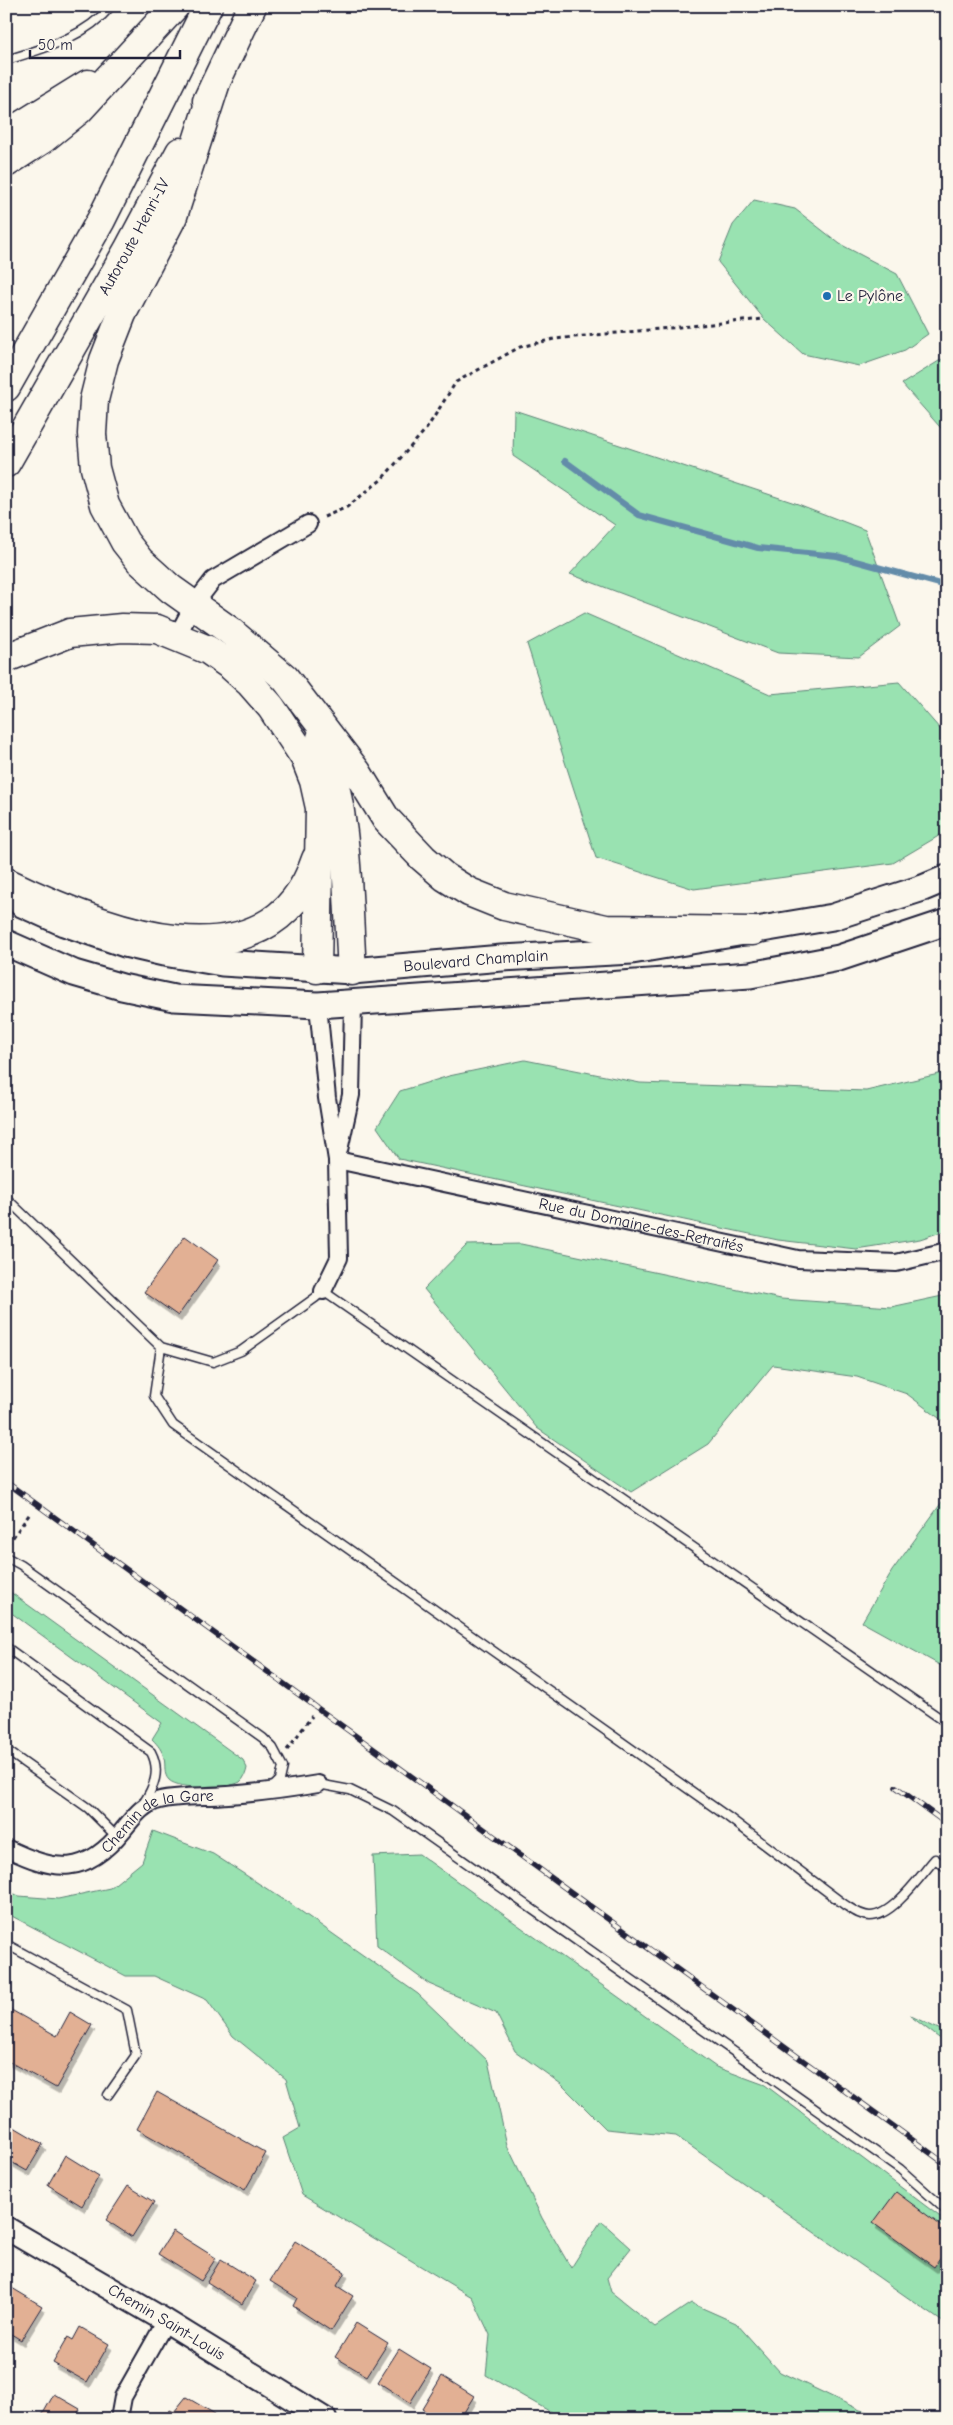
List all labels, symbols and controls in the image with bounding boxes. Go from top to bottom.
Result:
scale bar [30,28,180,60]
text: 50 m [38,36,73,54]
street label: Autoroute Henri-IV [95,175,173,298]
place label: Le Pylône [837,287,903,305]
marker: Le Pylône [821,290,833,302]
street label: Boulevard Champlain [403,947,549,976]
street label: Rue du Domaine-des-Retraités [537,1195,745,1256]
street label: Chemin de la Gare [98,1787,214,1857]
street label: Chemin Saint-Louis [105,2280,228,2364]

